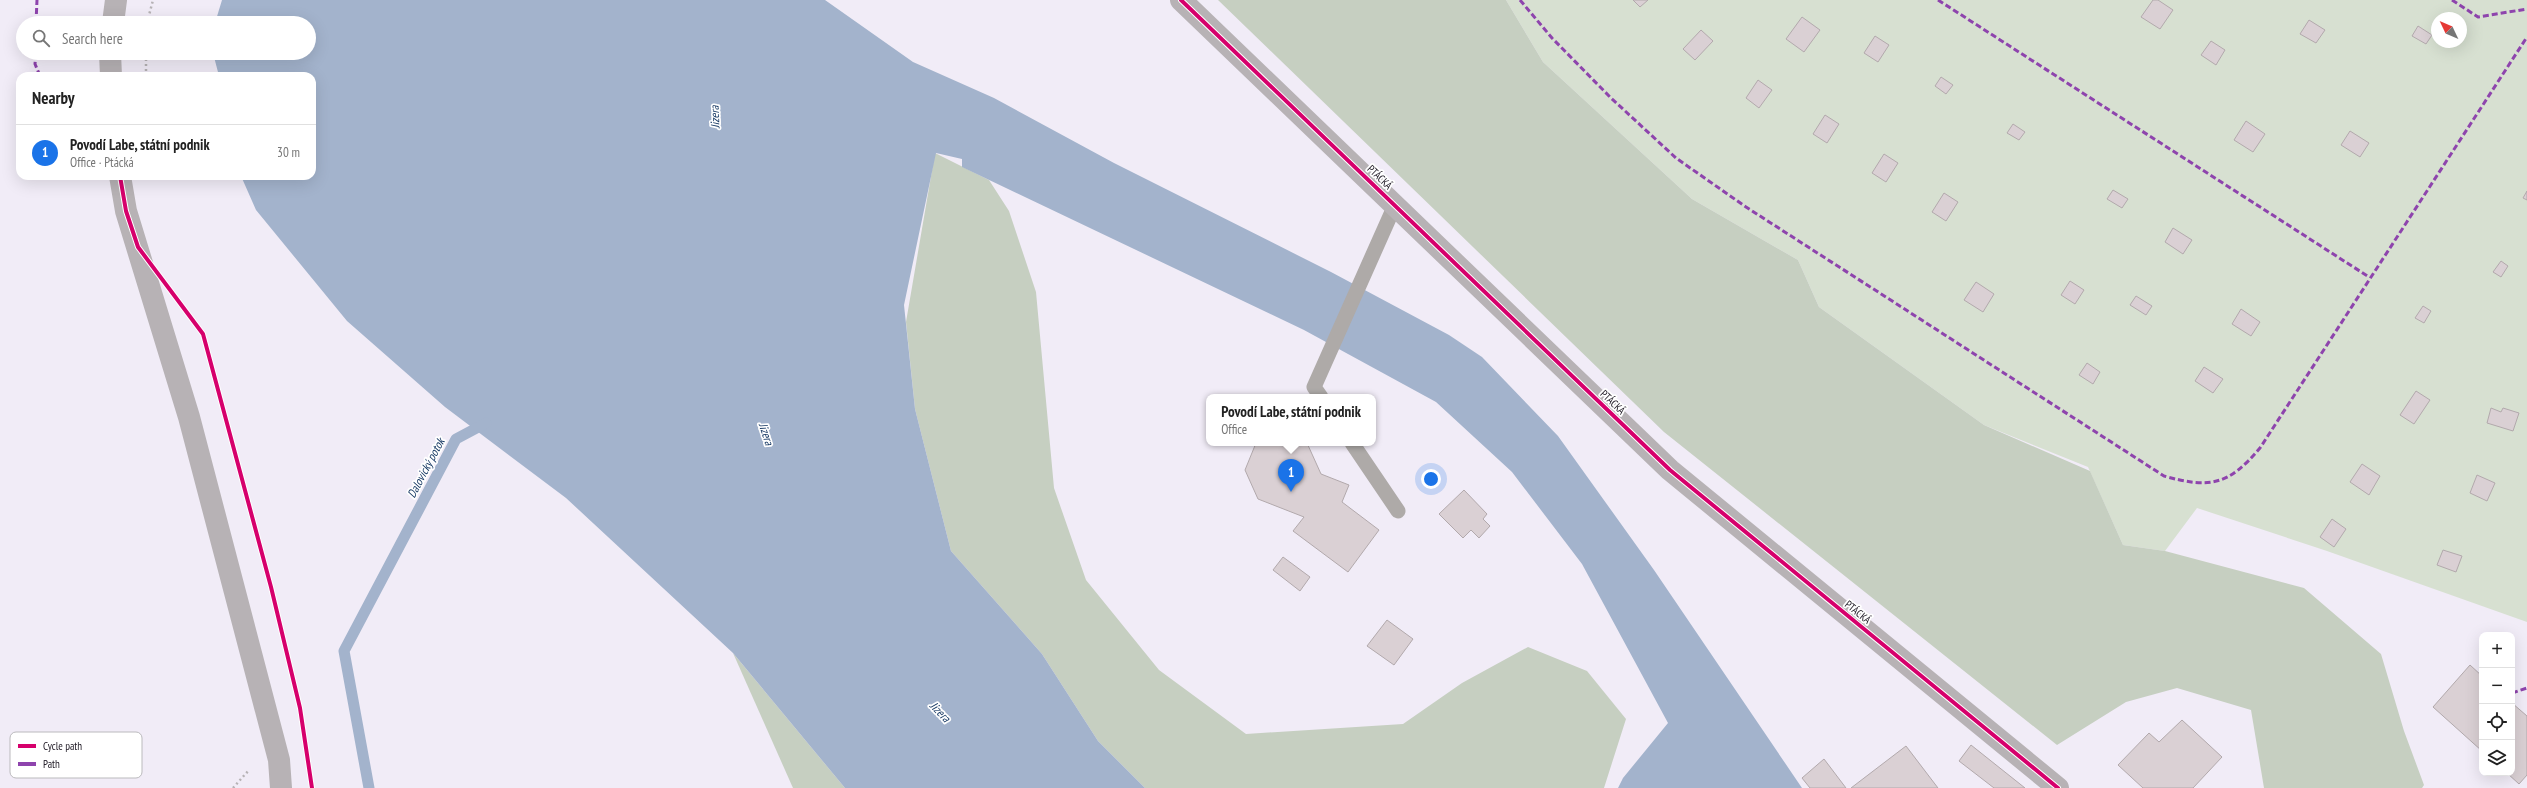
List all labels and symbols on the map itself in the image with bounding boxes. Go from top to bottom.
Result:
north arrow [2431,12,2467,48]
water label: Jizera [707,104,722,130]
street label: PTÁCKÁ [1365,162,1396,193]
street label: PTÁCKÁ [1598,387,1629,418]
water label: Jizera [756,420,777,448]
water label: Dalovický potok [404,434,448,500]
pin: 1 [1278,459,1304,492]
your location [1421,469,1441,489]
street label: PTÁCKÁ [1842,597,1874,627]
water label: Jizera [926,698,954,726]
legend [10,732,142,778]
text: Cycle path [43,739,82,753]
text: Path [43,757,60,771]

